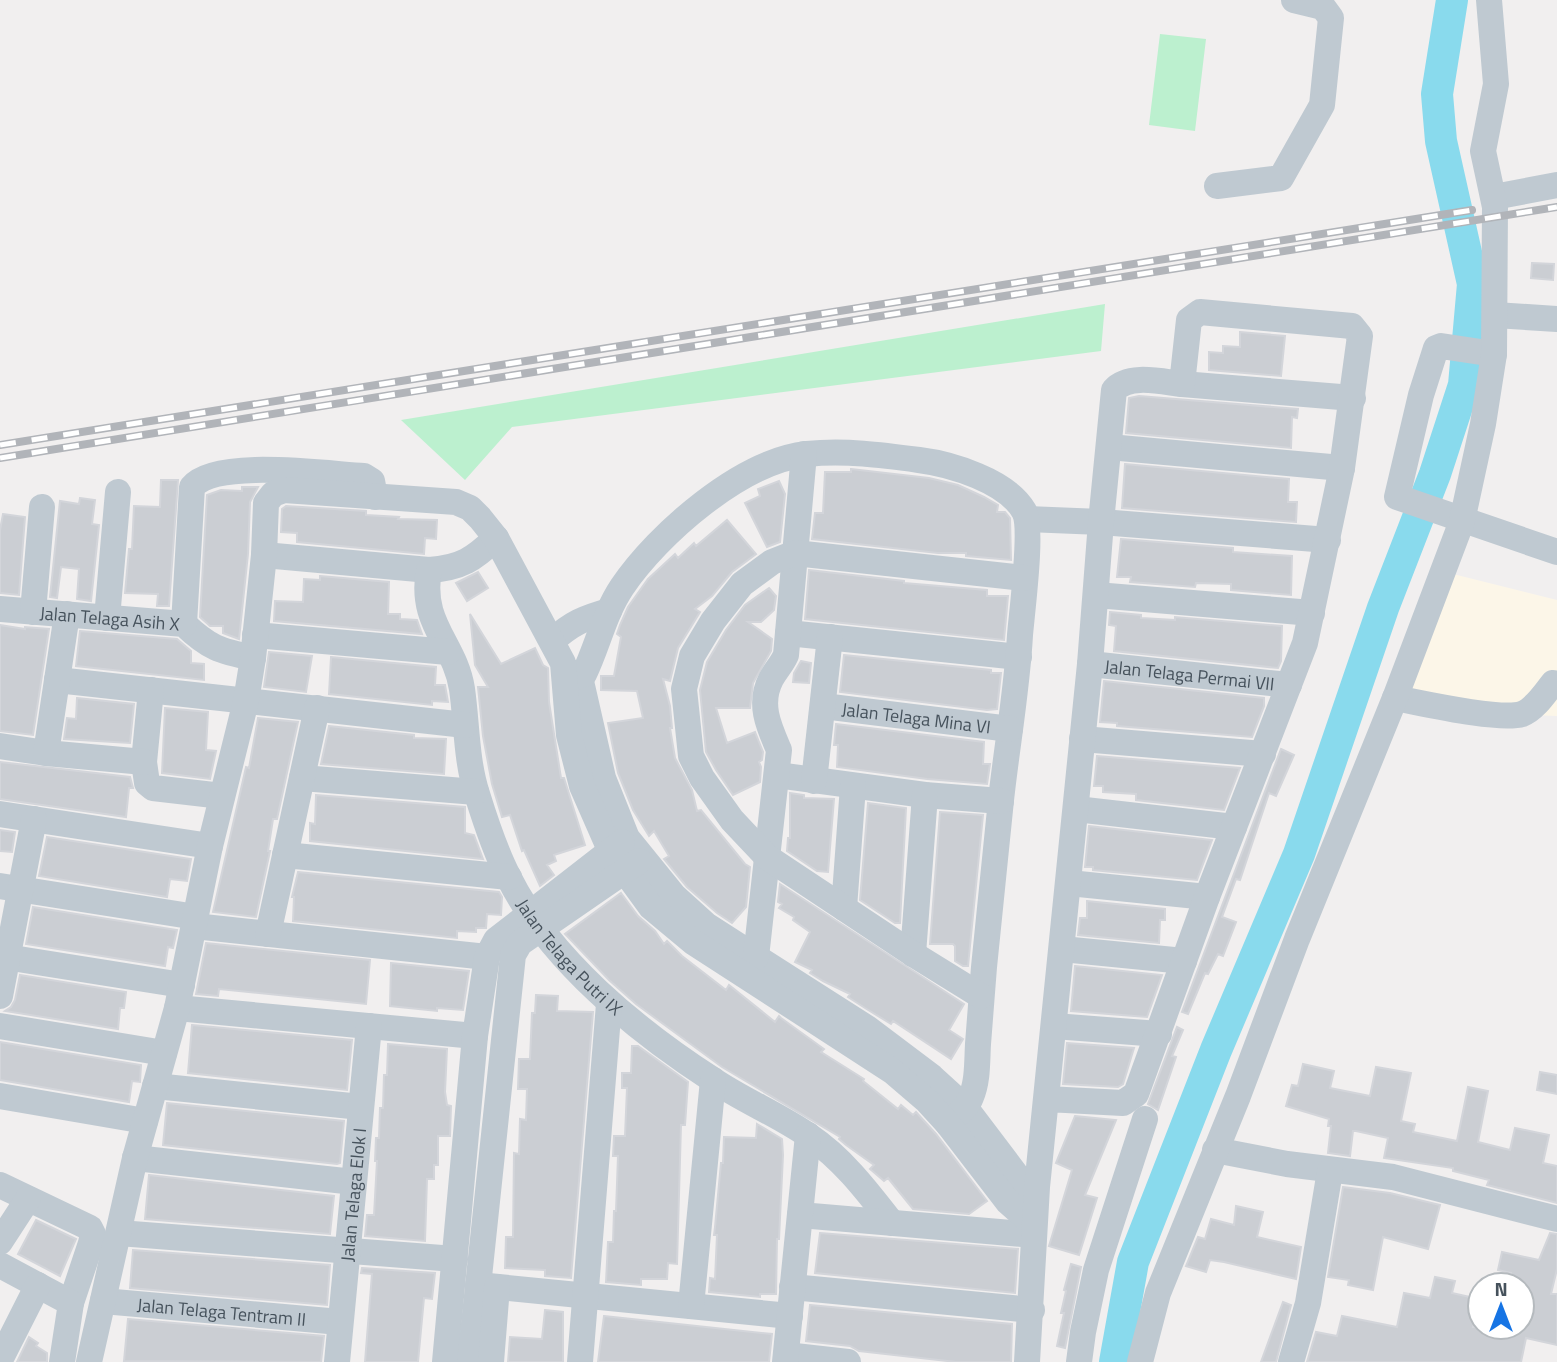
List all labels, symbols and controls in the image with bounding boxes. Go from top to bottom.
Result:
street label: Jalan Telaga Asih X [39,599,181,637]
street label: Jalan Telaga Permai VII [1103,652,1276,697]
street label: Jalan Telaga Mina VI [840,695,992,740]
street label: Jalan Telaga Putri IX [510,893,629,1021]
street label: Jalan Telaga Elok I [333,1127,373,1263]
north arrow [1466,1271,1536,1341]
text: N [1494,1274,1508,1303]
street label: Jalan Telaga Tentram II [136,1291,307,1332]

